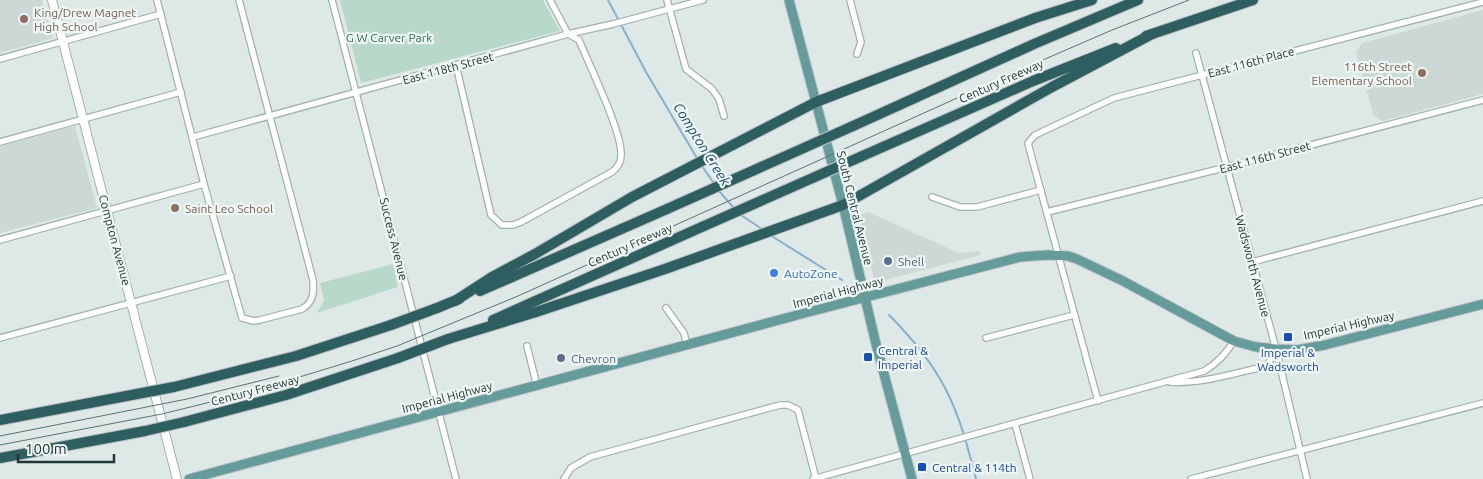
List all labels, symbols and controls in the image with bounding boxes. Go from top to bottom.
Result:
place label: King/Drew Magnet High School [34,6,136,33]
marker: King/Drew Magnet High School [18,13,30,25]
park label: G W Carver Park [346,31,432,44]
street label: East 116th Place [1206,44,1296,80]
street label: East 118th Street [401,50,495,86]
street label: Century Freeway [957,56,1045,105]
place label: 116th Street Elementary School [1312,60,1412,87]
marker: 116th Street Elementary School [1416,67,1428,79]
water label: Compton Creek [670,100,734,189]
street label: East 116th Street [1218,139,1312,175]
street label: South Central Avenue [835,150,875,266]
street label: Compton Avenue [97,193,133,287]
street label: Success Avenue [377,196,411,282]
marker: Saint Leo School [169,202,181,214]
place label: Saint Leo School [185,202,273,215]
street label: Wadsworth Avenue [1233,214,1273,318]
street label: Century Freeway [586,220,674,269]
marker: Shell [882,255,894,267]
place label: Shell [898,255,924,268]
marker: AutoZone [768,267,780,279]
place label: AutoZone [784,267,838,280]
street label: Imperial Highway [791,274,885,310]
street label: Imperial Highway [1302,308,1396,342]
marker: Imperial & Wadsworth [1282,331,1294,343]
place label: Central & Imperial [878,344,928,371]
place label: Imperial & Wadsworth [1257,346,1319,373]
marker: Central & Imperial [862,351,874,363]
marker: Chevron [555,352,567,364]
place label: Chevron [571,352,616,365]
street label: Century Freeway [209,372,301,408]
street label: Imperial Highway [400,379,494,415]
scale bar [18,432,114,464]
text: 100 m [25,440,67,457]
marker: Central & 114th [916,461,928,473]
place label: Central & 114th [932,461,1017,474]

